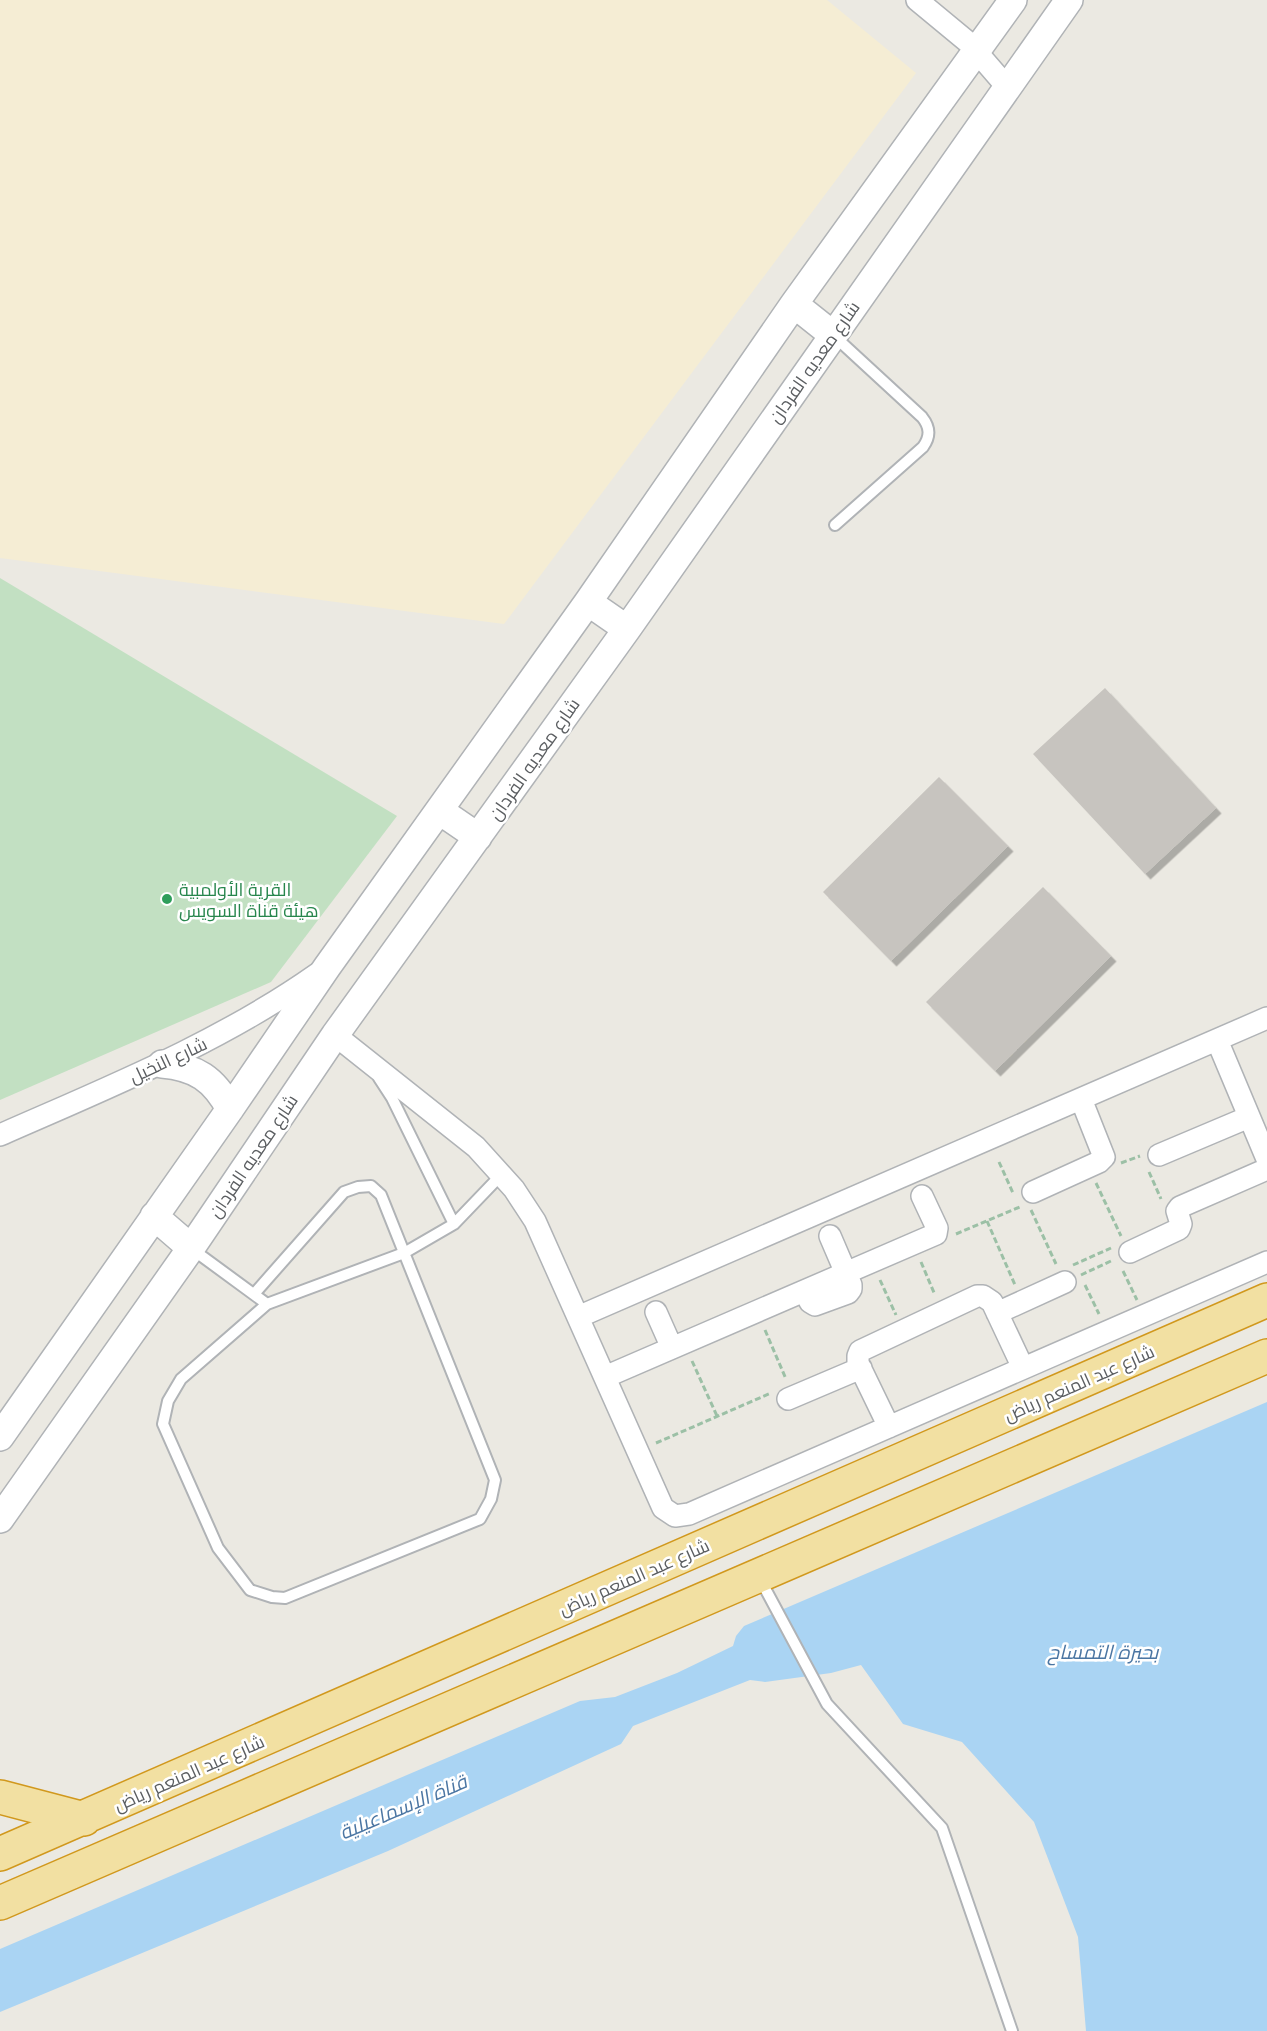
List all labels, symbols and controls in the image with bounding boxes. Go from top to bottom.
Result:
street label: شارع معديه الفردان [764,297,866,428]
street label: شارع معديه الفردان [484,694,586,825]
place label: القرية الأولمبية هيئة قناة السويس [179,879,318,922]
marker: القرية الأولمبية هيئة قناة السويس [160,892,174,906]
street label: شارع النخيل [126,1033,211,1089]
street label: شارع معديه الفردان [204,1090,304,1223]
street label: شارع عبد المنعم رياض [1001,1340,1158,1427]
street label: شارع عبد المنعم رياض [556,1534,713,1621]
water label: بحيرة التمساح [1047,1640,1160,1666]
street label: شارع عبد المنعم رياض [111,1730,268,1817]
water label: قناة الإسماعيلية [336,1769,472,1846]

